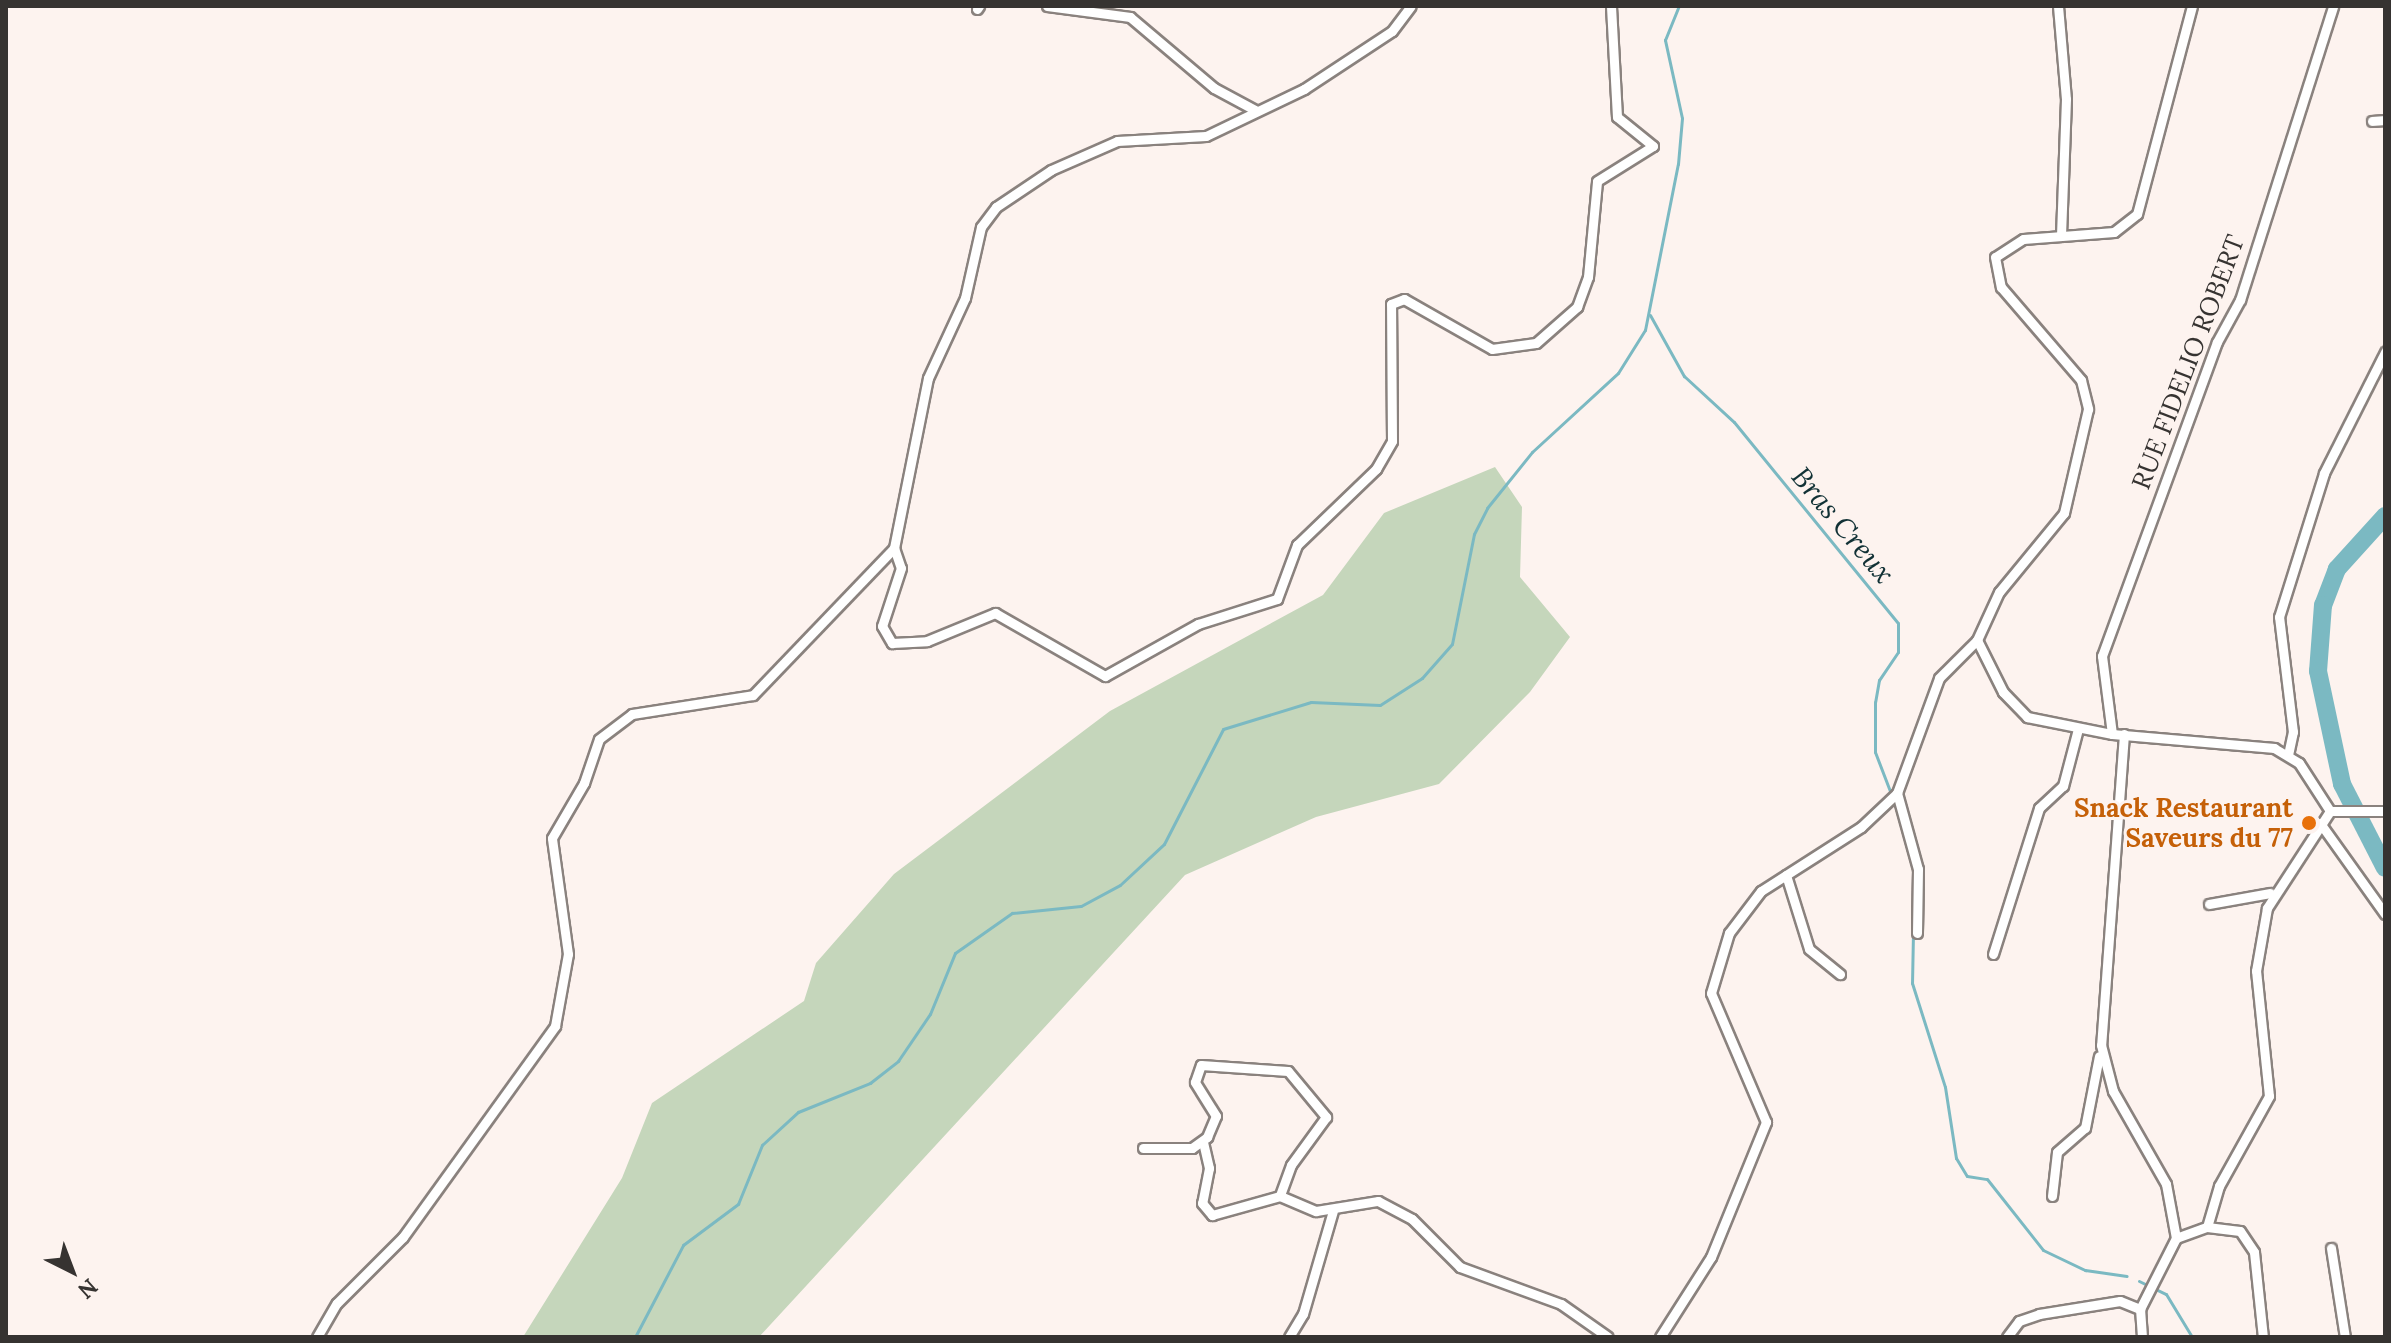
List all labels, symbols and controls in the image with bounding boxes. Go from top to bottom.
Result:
street label: RUE FIDELIO ROBERT [2125,230,2251,494]
water label: Bras Creux [1785,460,1901,590]
place label: Snack Restaurant Saveurs du 77 [2074,792,2293,854]
marker: Snack Restaurant Saveurs du 77 [2300,814,2318,832]
north arrow [32,1231,112,1311]
text: N [72,1273,104,1305]

